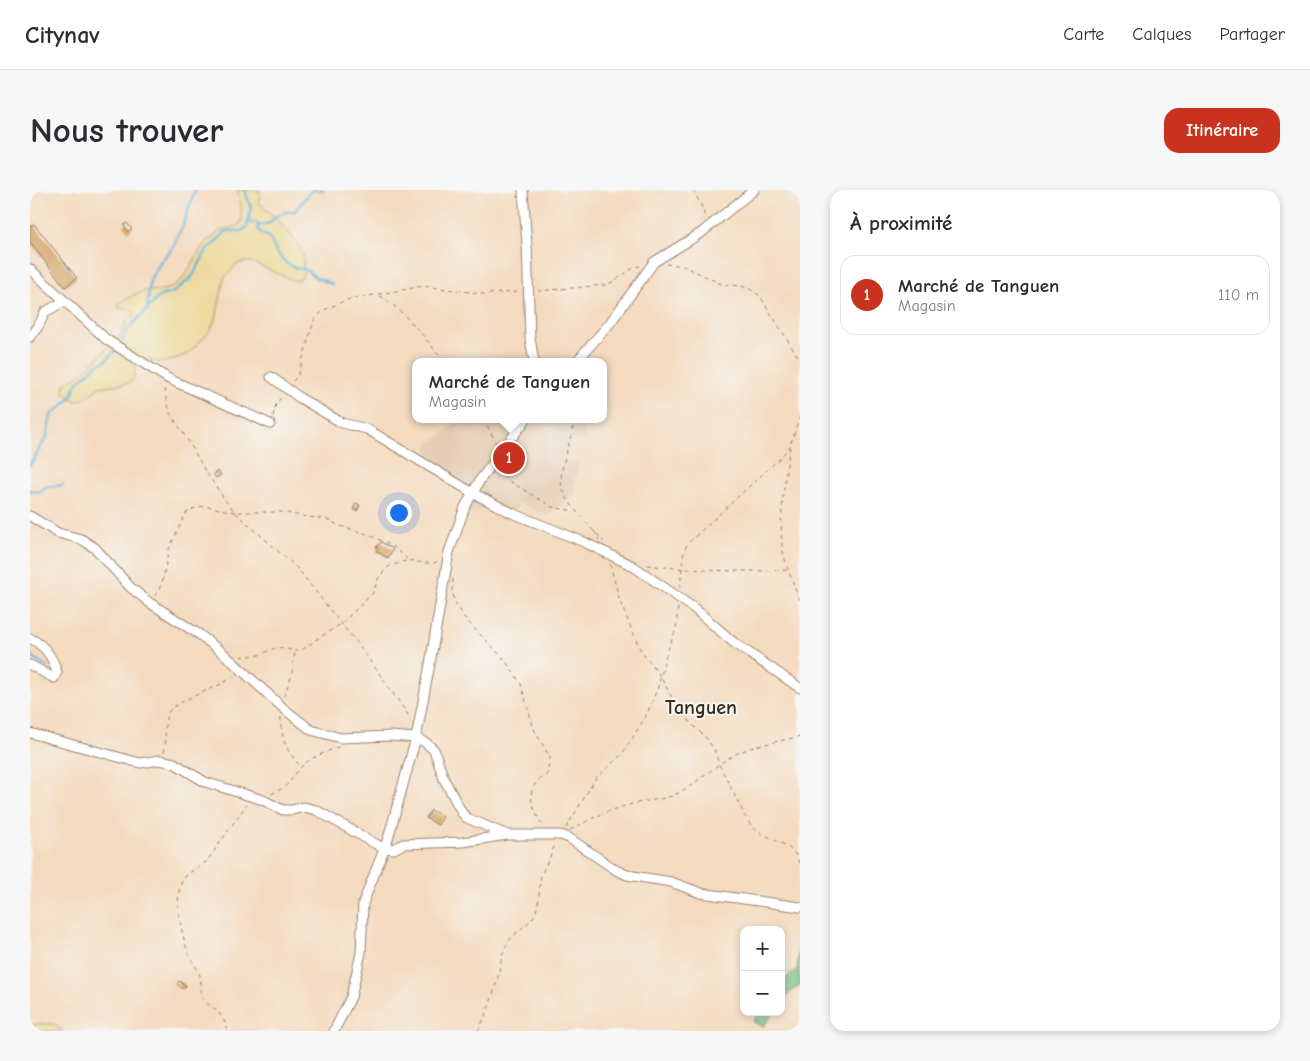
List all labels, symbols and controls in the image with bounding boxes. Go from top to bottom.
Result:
text: Citynav [25,21,100,49]
text: Carte [1063,24,1104,45]
text: Calques [1132,24,1192,45]
text: Partager [1220,24,1285,45]
button: Itinéraire [1164,108,1280,153]
text: Nous trouver [30,110,223,151]
text: À proximité [850,211,952,235]
text: Marché de Tanguen [898,275,1059,297]
text: 1 [864,286,870,304]
text: 110 m [1218,286,1259,304]
text: Magasin [898,297,956,315]
popup [412,358,607,423]
text: Marché de Tanguen [429,371,590,393]
text: Magasin [429,393,486,411]
pin: 1 [493,439,525,477]
your location [386,500,412,526]
district label: Tanguen [665,696,737,719]
map controls [740,926,785,1016]
button: + [740,926,785,971]
button: − [740,971,785,1016]

